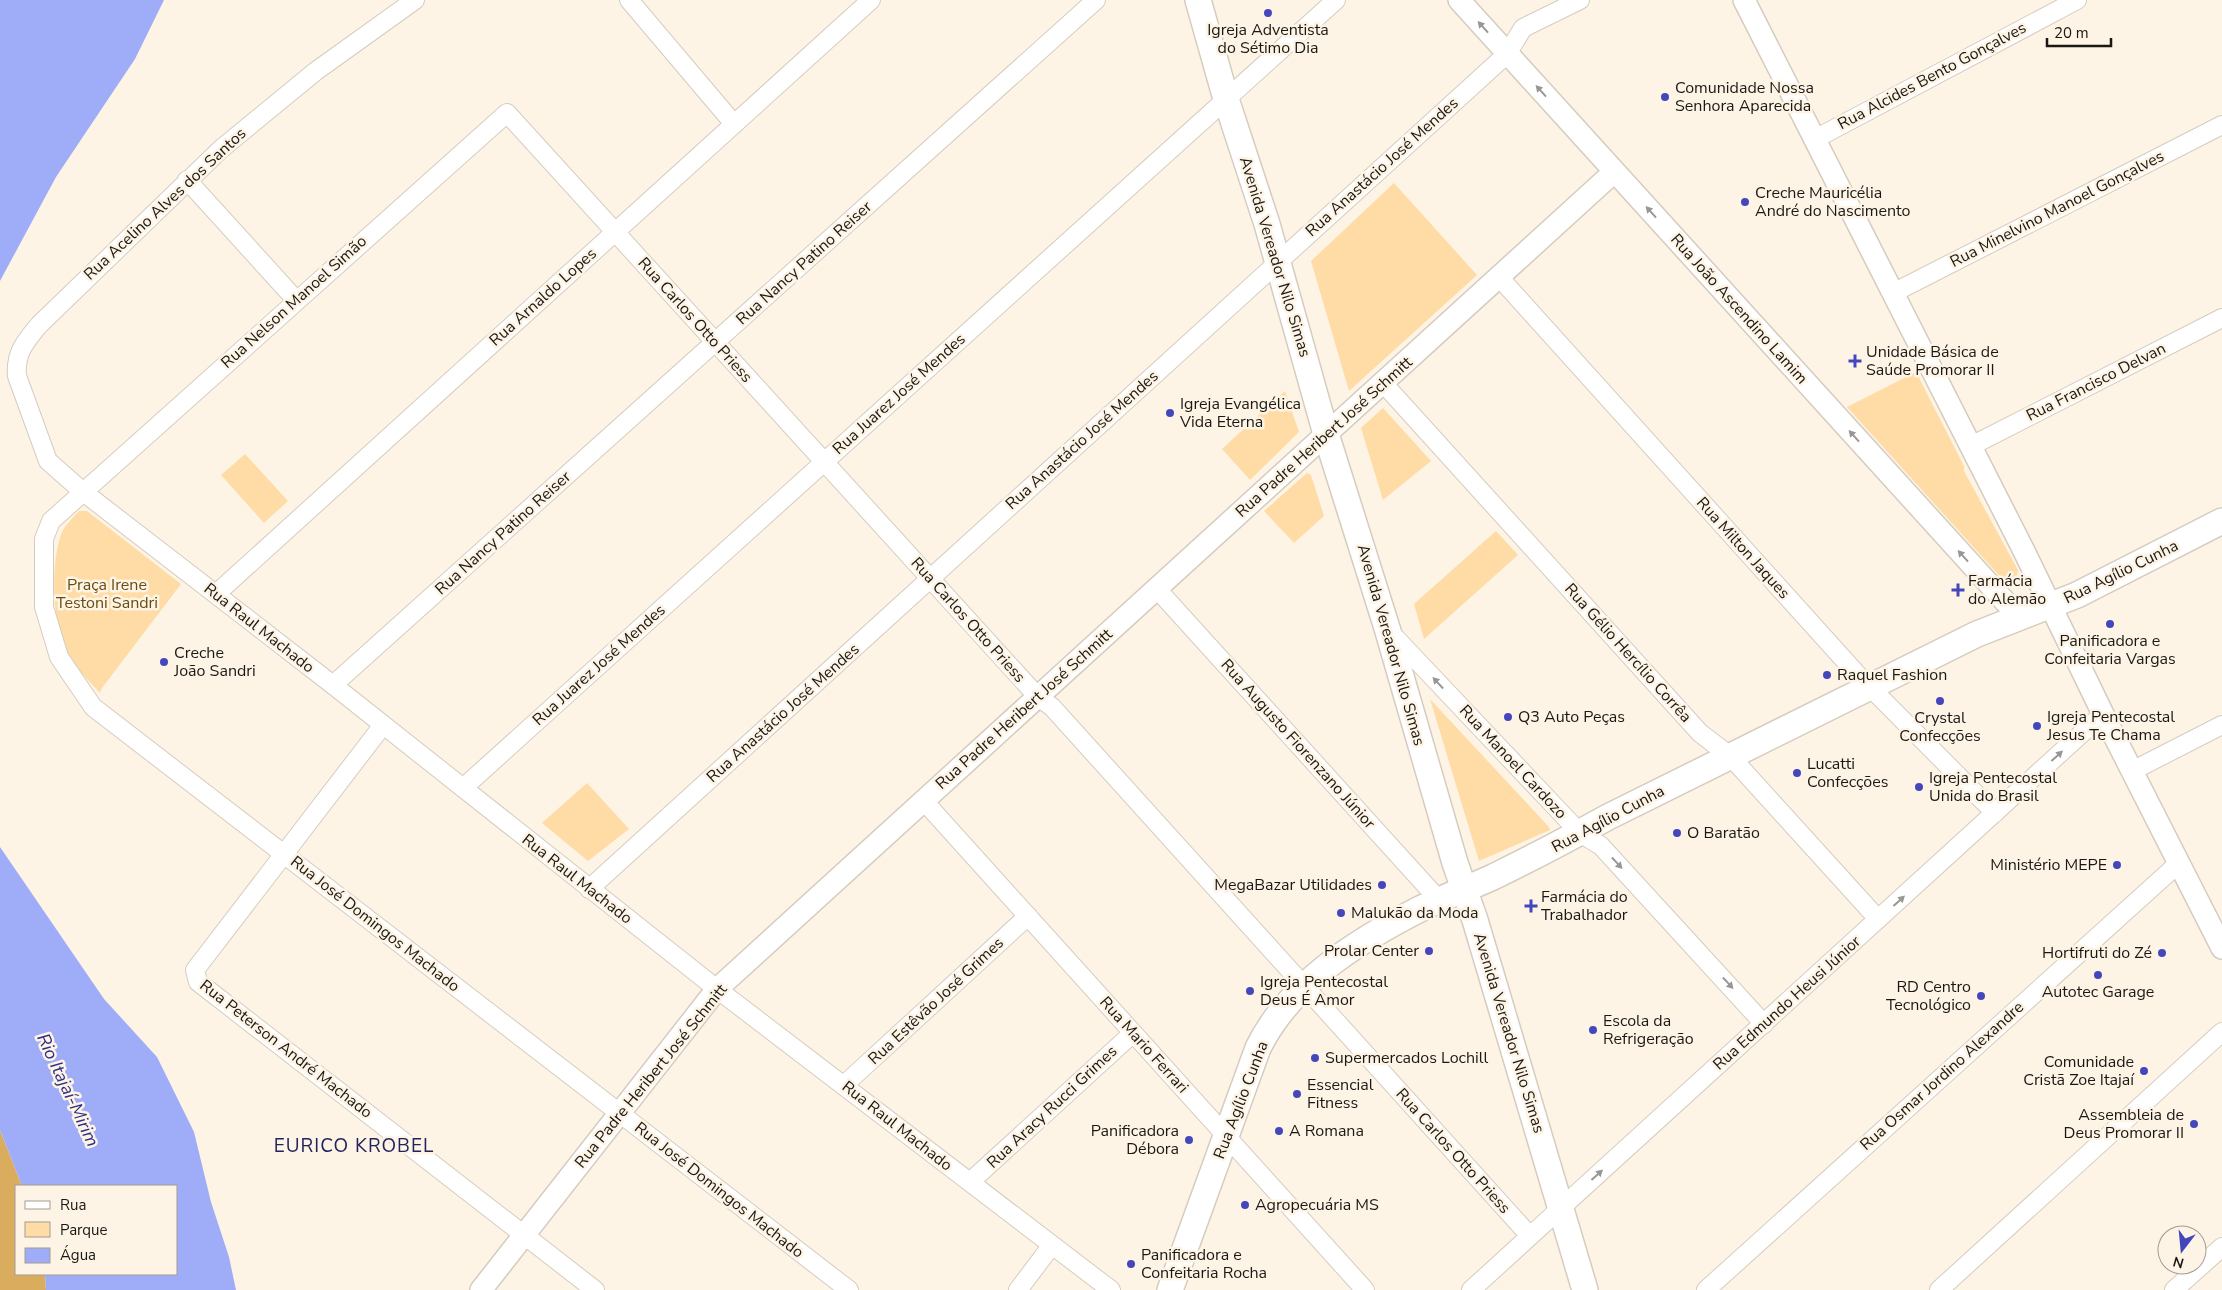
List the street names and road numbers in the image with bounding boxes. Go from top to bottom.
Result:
street label: Rua Alcides Bento Gonçalves [1834,17,2030,135]
street label: Rua Anastácio José Mendes [1301,92,1463,242]
street label: Rua Acelino Alves dos Santos [79,123,251,285]
street label: Rua Minelvino Manoel Gonçalves [1946,145,2168,273]
street label: Avenida Vereador Nilo Simas [1234,154,1316,360]
street label: Rua Nancy Patino Reiser [731,196,877,330]
street label: Rua João Ascendino Lamim [1665,229,1813,389]
street label: Rua Nelson Manoel Simão [216,230,372,373]
street label: Rua Arnaldo Lopes [485,243,601,351]
street label: Rua Carlos Otto Priess [633,252,757,388]
street label: Rua Juarez José Mendes [828,328,970,460]
street label: Rua Francisco Delvan [2023,337,2169,427]
street label: Rua Padre Heribert José Schmitt [1231,351,1418,522]
street label: Rua Anastácio José Mendes [1001,365,1163,515]
street label: Rua Nancy Patino Reiser [430,466,576,600]
street label: Rua Milton Jaques [1691,492,1795,604]
street label: Rua Agílio Cunha [2060,535,2182,609]
street label: Avenida Vereador Nilo Simas [1352,542,1430,748]
street label: Rua Carlos Otto Priess [906,552,1030,688]
street label: Rua Raul Machado [199,578,319,678]
street label: Rua Gélio Hercílio Corrêa [1559,579,1697,727]
street label: Rua Juarez José Mendes [528,599,670,731]
street label: Rua Padre Heribert José Schmitt [931,623,1118,794]
street label: Rua Anastácio José Mendes [702,638,864,788]
street label: Rua Augusto Fiorenzano Júnior [1216,654,1380,834]
street label: Rua Manoel Cardozo [1454,700,1572,824]
street label: Rua Agílio Cunha [1548,780,1668,858]
street label: Rua Raul Machado [517,829,637,929]
street label: Rua José Domingos Machado [286,851,464,997]
street label: Avenida Vereador Nilo Simas [1468,930,1550,1136]
street label: Rua Edmundo Heusi Júnior [1708,931,1866,1075]
street label: Rua Estêvão José Grimes [863,932,1009,1070]
street label: Rua Peterson André Machado [195,975,377,1124]
street label: Rua Padre Heribert José Schmitt [570,979,732,1173]
street label: Rua Mario Ferrari [1095,992,1193,1098]
street label: Rua Osmar Jordino Alexandre [1855,996,2029,1156]
street label: Rua Agílio Cunha [1208,1038,1274,1162]
street label: Rua Aracy Rucci Grimes [982,1041,1122,1173]
street label: Rua Raul Machado [837,1076,957,1176]
street label: Rua Carlos Otto Priess [1391,1083,1515,1219]
street label: Rua José Domingos Machado [630,1117,808,1263]

